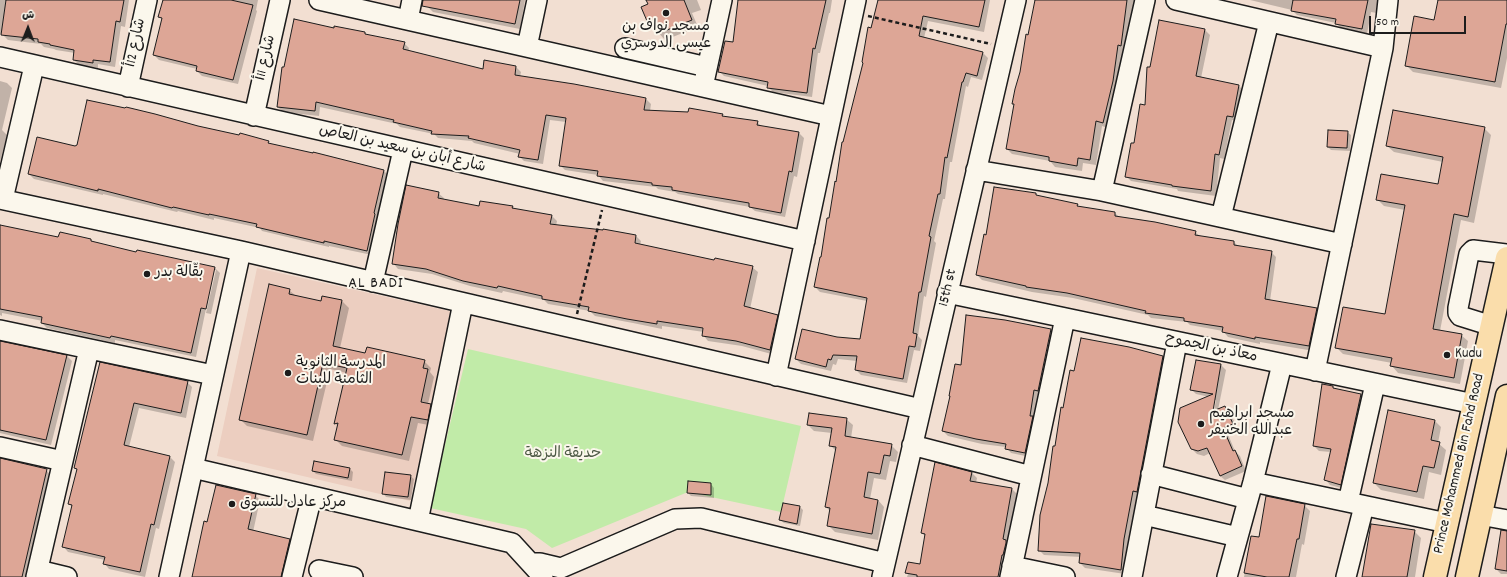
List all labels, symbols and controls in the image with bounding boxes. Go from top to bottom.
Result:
north arrow [8,8,48,48]
text: ش [22,8,34,24]
marker: مسجد نواف بن عيسى الدوسري [661,8,671,18]
scale bar [1371,8,1468,34]
text: 50 m [1376,14,1399,31]
street label: شارع 12أ [123,17,151,69]
place label: مسجد نواف بن عيسى الدوسري [621,19,711,54]
street label: شارع 11أ [253,33,281,83]
street label: شارع أبان بن سعيد بن العاص [317,122,487,178]
place label: بقّالة بدر [155,265,203,283]
street label: 15th st [936,268,962,308]
marker: بقّالة بدر [142,269,152,279]
district label: AL BADI [348,275,404,295]
street label: معاذ بن الجموح [1163,330,1259,368]
place label: Kudu [1455,346,1482,364]
marker: Kudu [1442,350,1452,360]
place label: المدرسة الثانوية الثامنة للبنات [296,355,386,390]
marker: المدرسة الثانوية الثامنة للبنات [283,368,293,378]
street label: Prince Mohammed Bin Fahd Road [1430,372,1490,556]
place label: مسجد ابراهيم عبدالله الخنيفر [1209,406,1294,441]
marker: مسجد ابراهيم عبدالله الخنيفر [1196,419,1206,429]
park label: حديقة النزهة [525,446,601,464]
place label: مركز عادل للتسوق [240,495,346,513]
marker: مركز عادل للتسوق [227,499,237,509]

